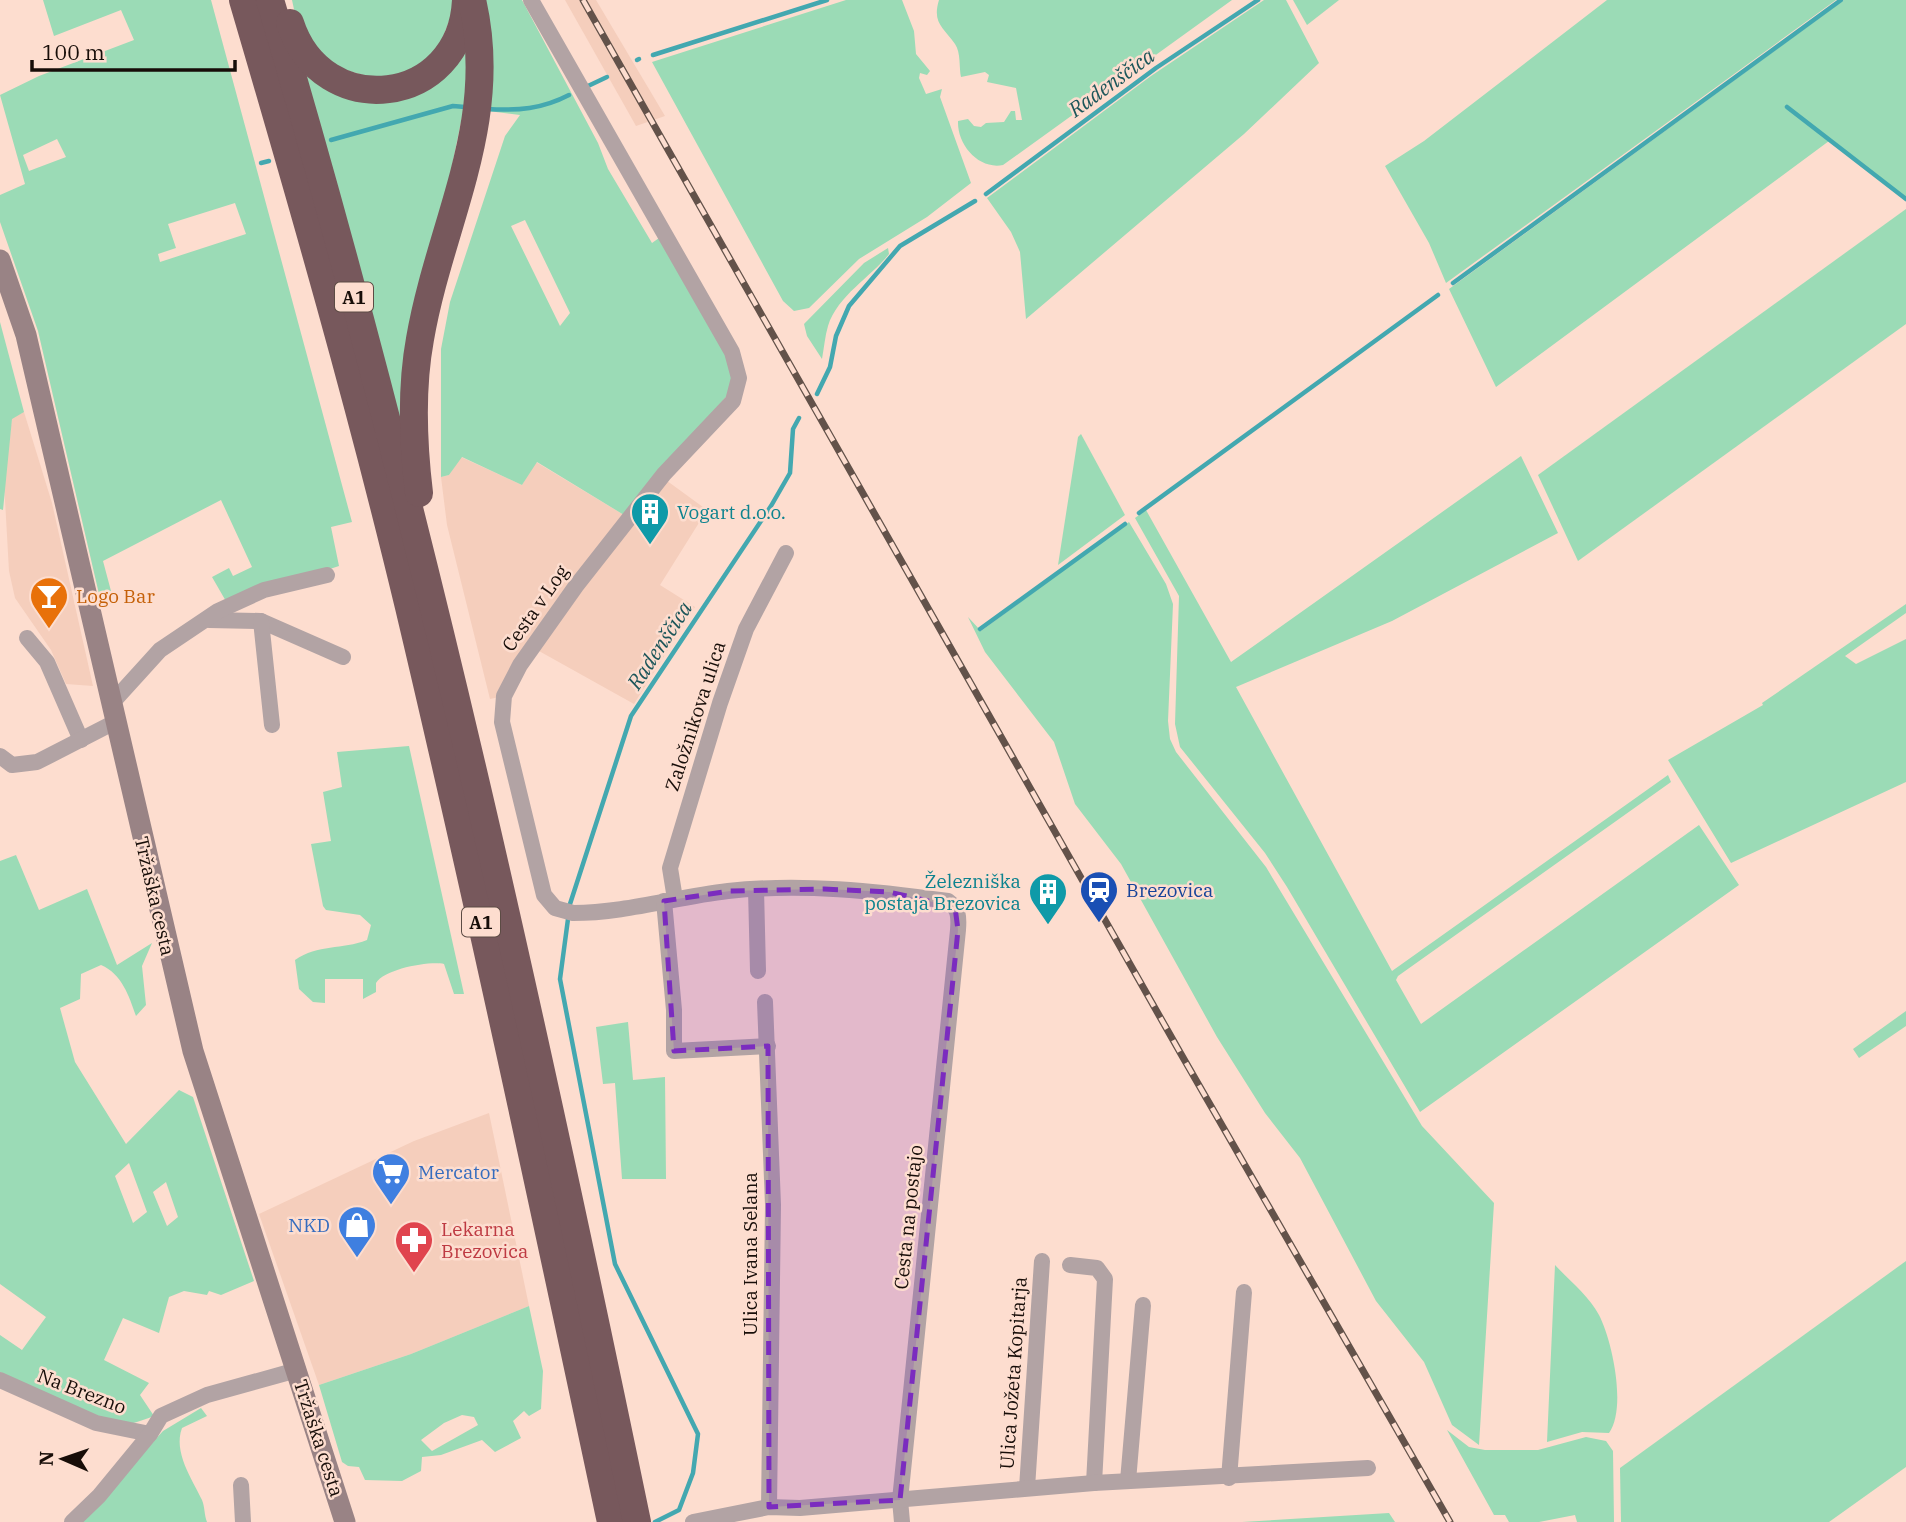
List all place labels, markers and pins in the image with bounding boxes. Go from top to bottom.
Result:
building icon: Vogart d.o.o. [629,491,671,546]
place label: Vogart d.o.o. [677,500,786,524]
bar icon: Logo Bar [28,575,70,630]
place label: Logo Bar [76,584,155,608]
place label: Železniška postaja Brezovica [864,869,1021,915]
station icon: Brezovica [1078,869,1120,924]
building icon: Železniška postaja Brezovica [1027,871,1069,926]
place label: Brezovica [1126,878,1213,902]
supermarket icon: Mercator [370,1151,412,1206]
place label: Mercator [418,1160,500,1184]
shop icon: NKD [336,1204,378,1259]
place label: NKD [288,1213,330,1237]
place label: Lekarna Brezovica [441,1217,528,1263]
pharmacy icon: Lekarna Brezovica [393,1219,435,1274]

